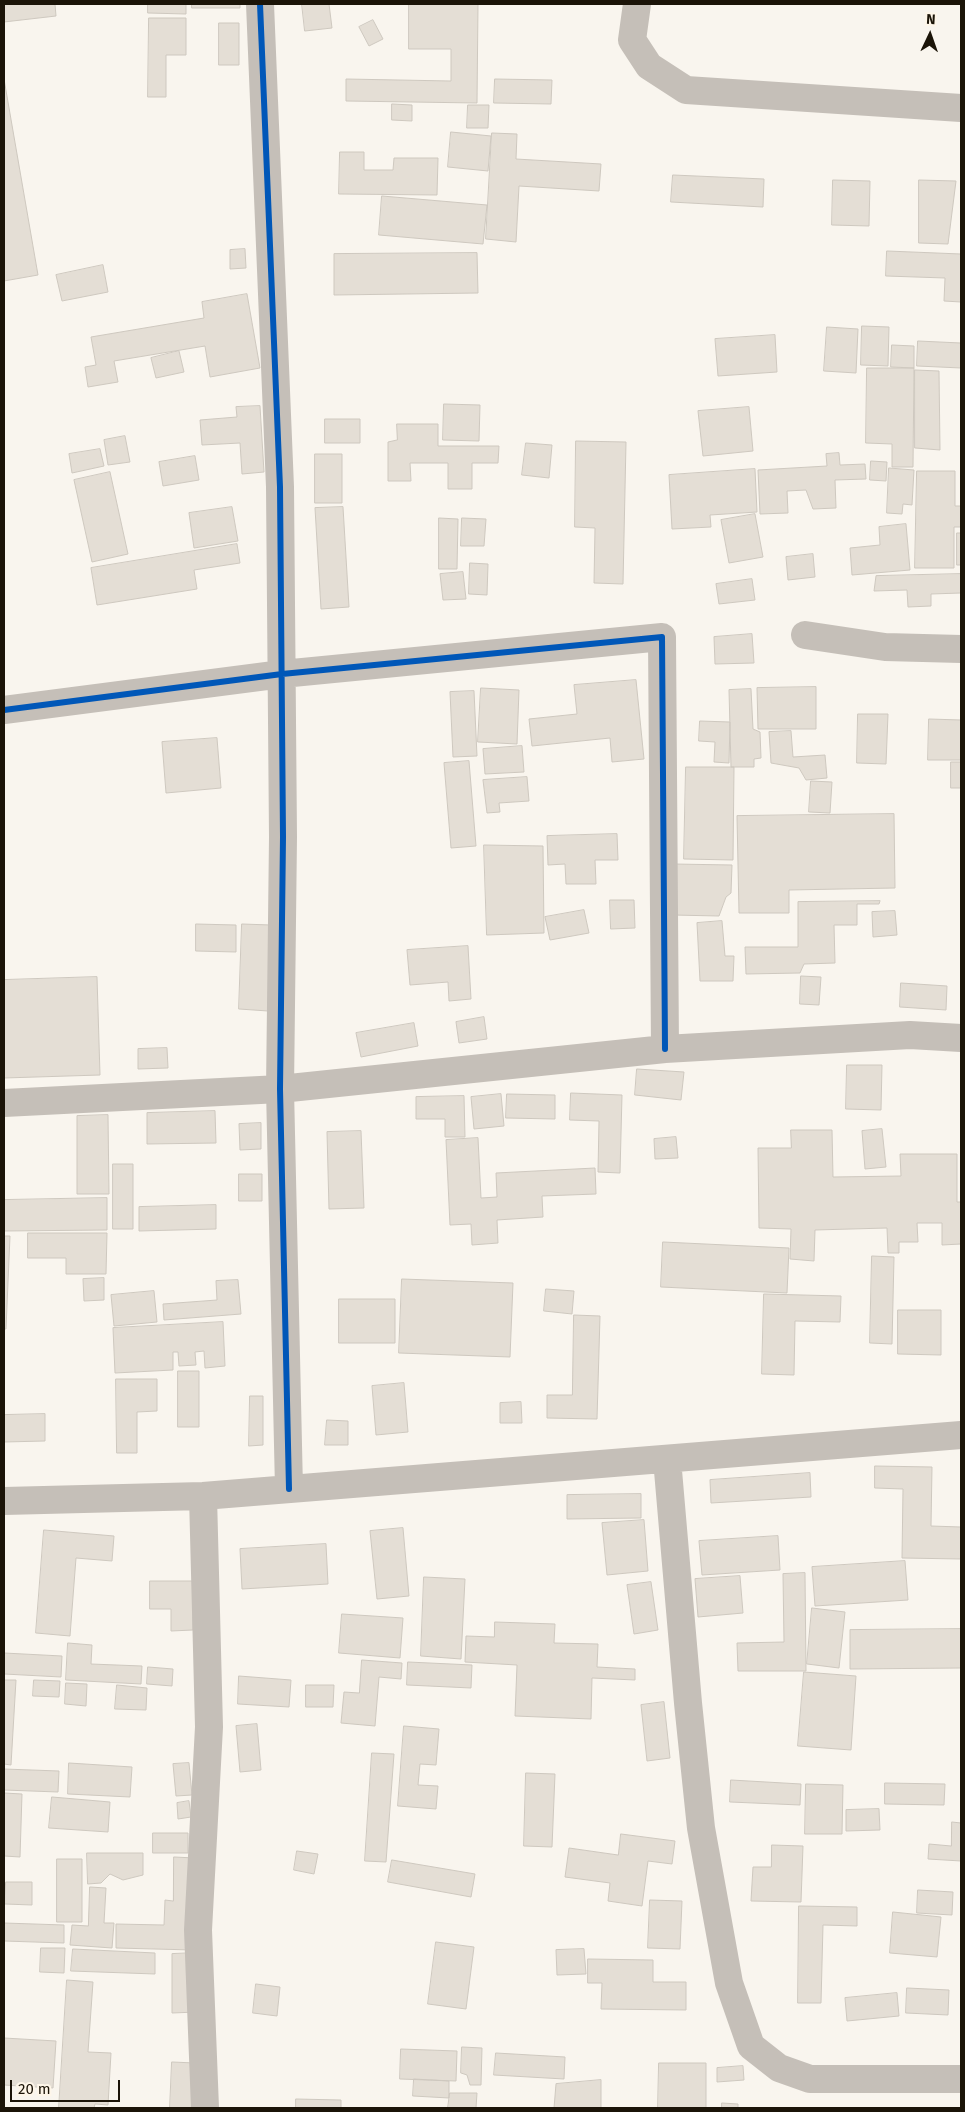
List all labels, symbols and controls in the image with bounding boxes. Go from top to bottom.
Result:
north arrow [905,10,955,60]
text: N [926,11,936,28]
scale bar [12,2070,122,2102]
text: 20 m [18,2080,51,2098]

